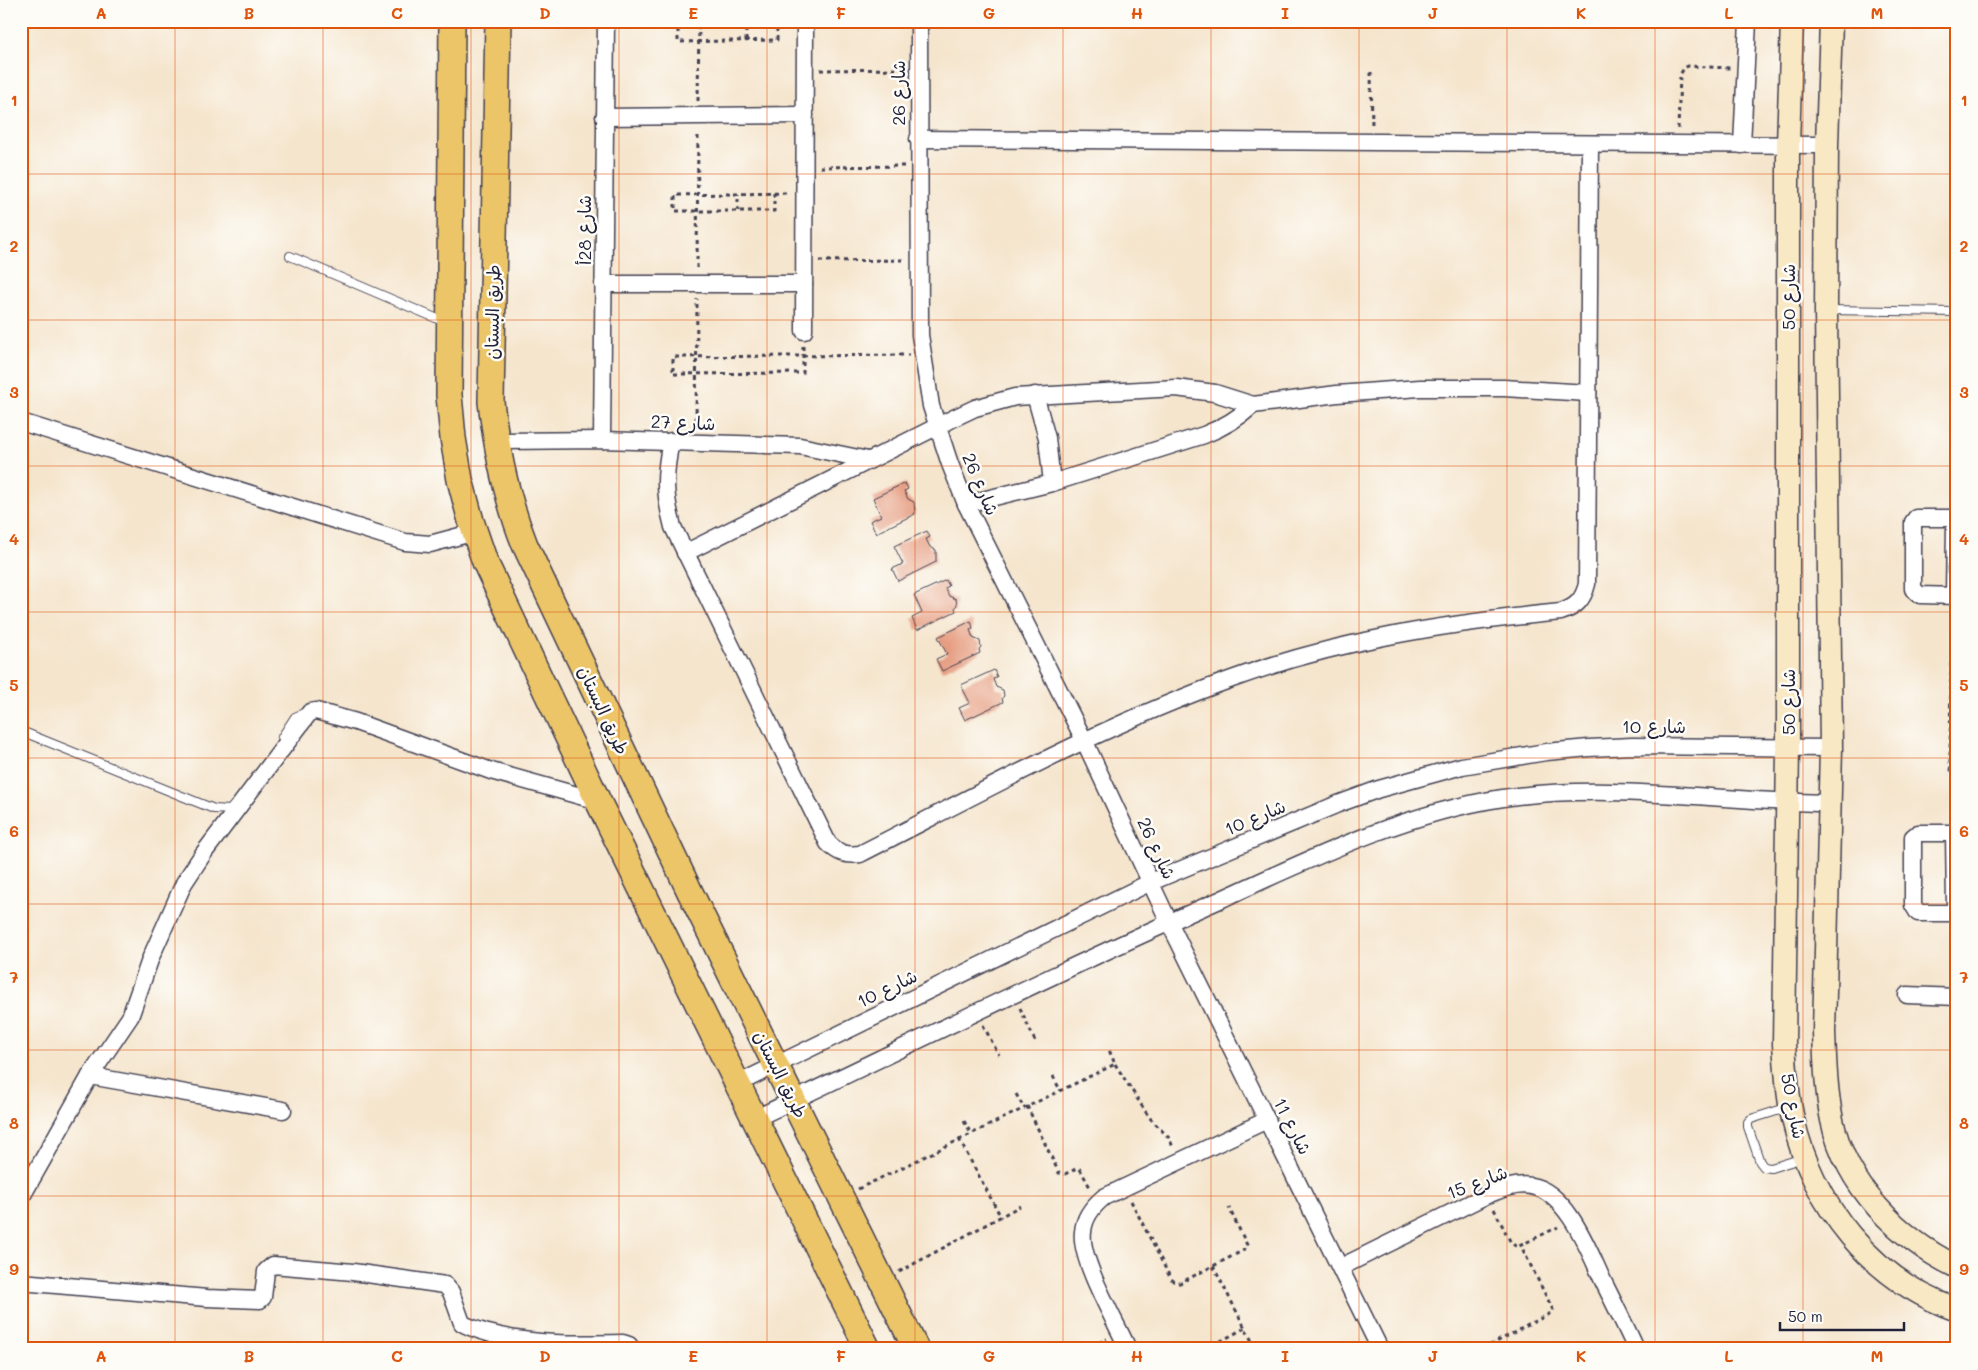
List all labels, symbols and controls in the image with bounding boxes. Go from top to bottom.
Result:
text: A [95,2,107,23]
text: B [244,2,254,23]
text: C [391,2,403,23]
text: D [539,2,551,23]
text: E [688,2,698,23]
text: F [836,2,846,23]
text: G [983,2,995,23]
text: H [1131,2,1143,23]
text: I [1281,2,1289,23]
text: J [1428,2,1438,23]
text: K [1576,2,1586,23]
text: L [1724,2,1734,23]
text: M [1871,2,1883,23]
street label: شارع 26 [886,60,911,126]
text: 1 [10,89,18,110]
text: 1 [1960,89,1968,110]
street label: شارع 28أ [572,195,597,265]
text: 2 [10,235,19,256]
text: 2 [1960,235,1969,256]
street label: طريق البستان [479,264,505,360]
street label: شارع 50 [1776,264,1801,330]
text: 3 [9,381,19,402]
text: 3 [1959,381,1969,402]
street label: شارع 27 [650,409,716,436]
street label: شارع 26 [956,449,1005,519]
text: 4 [9,528,19,549]
text: 4 [1959,528,1969,549]
street label: طريق البستان [573,662,635,758]
street label: شارع 50 [1776,669,1801,735]
text: 5 [9,674,19,695]
text: 5 [1959,674,1969,695]
street label: شارع 10 [1622,714,1686,739]
street label: شارع 10 [1221,793,1289,841]
street label: شارع 26 [1131,813,1182,883]
text: 6 [9,820,19,841]
text: 6 [1959,820,1969,841]
street label: شارع 10 [853,963,921,1014]
text: 7 [10,966,19,987]
text: 7 [1960,966,1969,987]
street label: طريق البستان [749,1026,813,1122]
street label: شارع 50 [1775,1071,1812,1141]
street label: شارع 11 [1268,1093,1317,1159]
text: 8 [9,1112,19,1133]
text: 8 [1959,1112,1969,1133]
street label: شارع 15 [1443,1159,1511,1205]
text: 9 [9,1258,19,1279]
text: 9 [1959,1258,1969,1279]
scale bar [1780,1300,1904,1332]
text: 50 m [1788,1306,1823,1326]
text: A [95,1345,107,1366]
text: B [244,1345,254,1366]
text: C [391,1345,403,1366]
text: D [539,1345,551,1366]
text: E [688,1345,698,1366]
text: F [836,1345,846,1366]
text: G [983,1345,995,1366]
text: H [1131,1345,1143,1366]
text: I [1281,1345,1289,1366]
text: J [1428,1345,1438,1366]
text: K [1576,1345,1586,1366]
text: L [1724,1345,1734,1366]
text: M [1871,1345,1883,1366]

